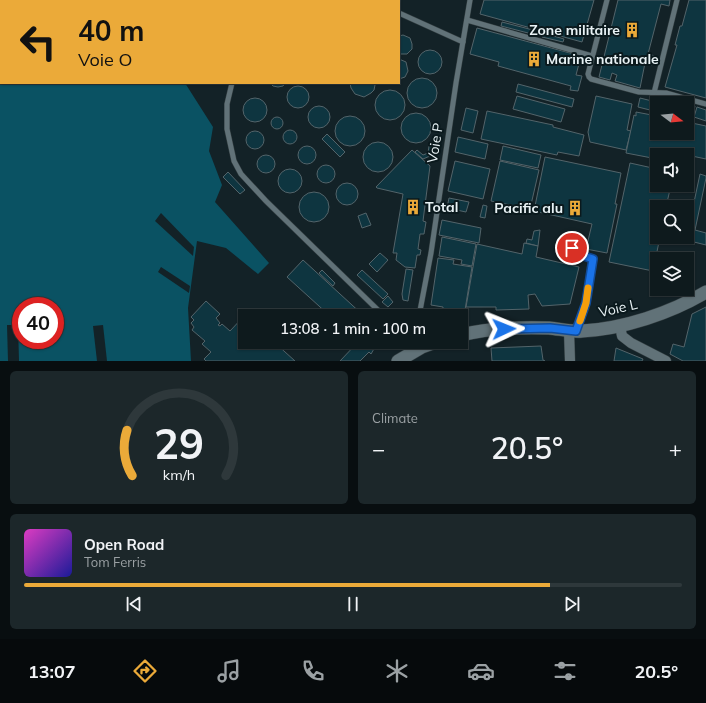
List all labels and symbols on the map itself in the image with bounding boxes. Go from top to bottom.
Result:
place label: Zone militaire [529,21,620,39]
building icon: Zone militaire [623,21,641,39]
building icon: Marine nationale [525,50,543,68]
place label: Marine nationale [546,50,659,68]
north arrow [650,96,694,140]
street label: Voie P [423,122,447,164]
building icon: Total [404,198,422,216]
place label: Total [425,198,458,216]
place label: Pacific alu [494,199,563,217]
building icon: Pacific alu [566,199,584,217]
pin [555,231,589,265]
street label: Voie L [597,295,639,321]
speed limit sign: 40 [12,297,64,349]
position arrow [483,308,525,350]

